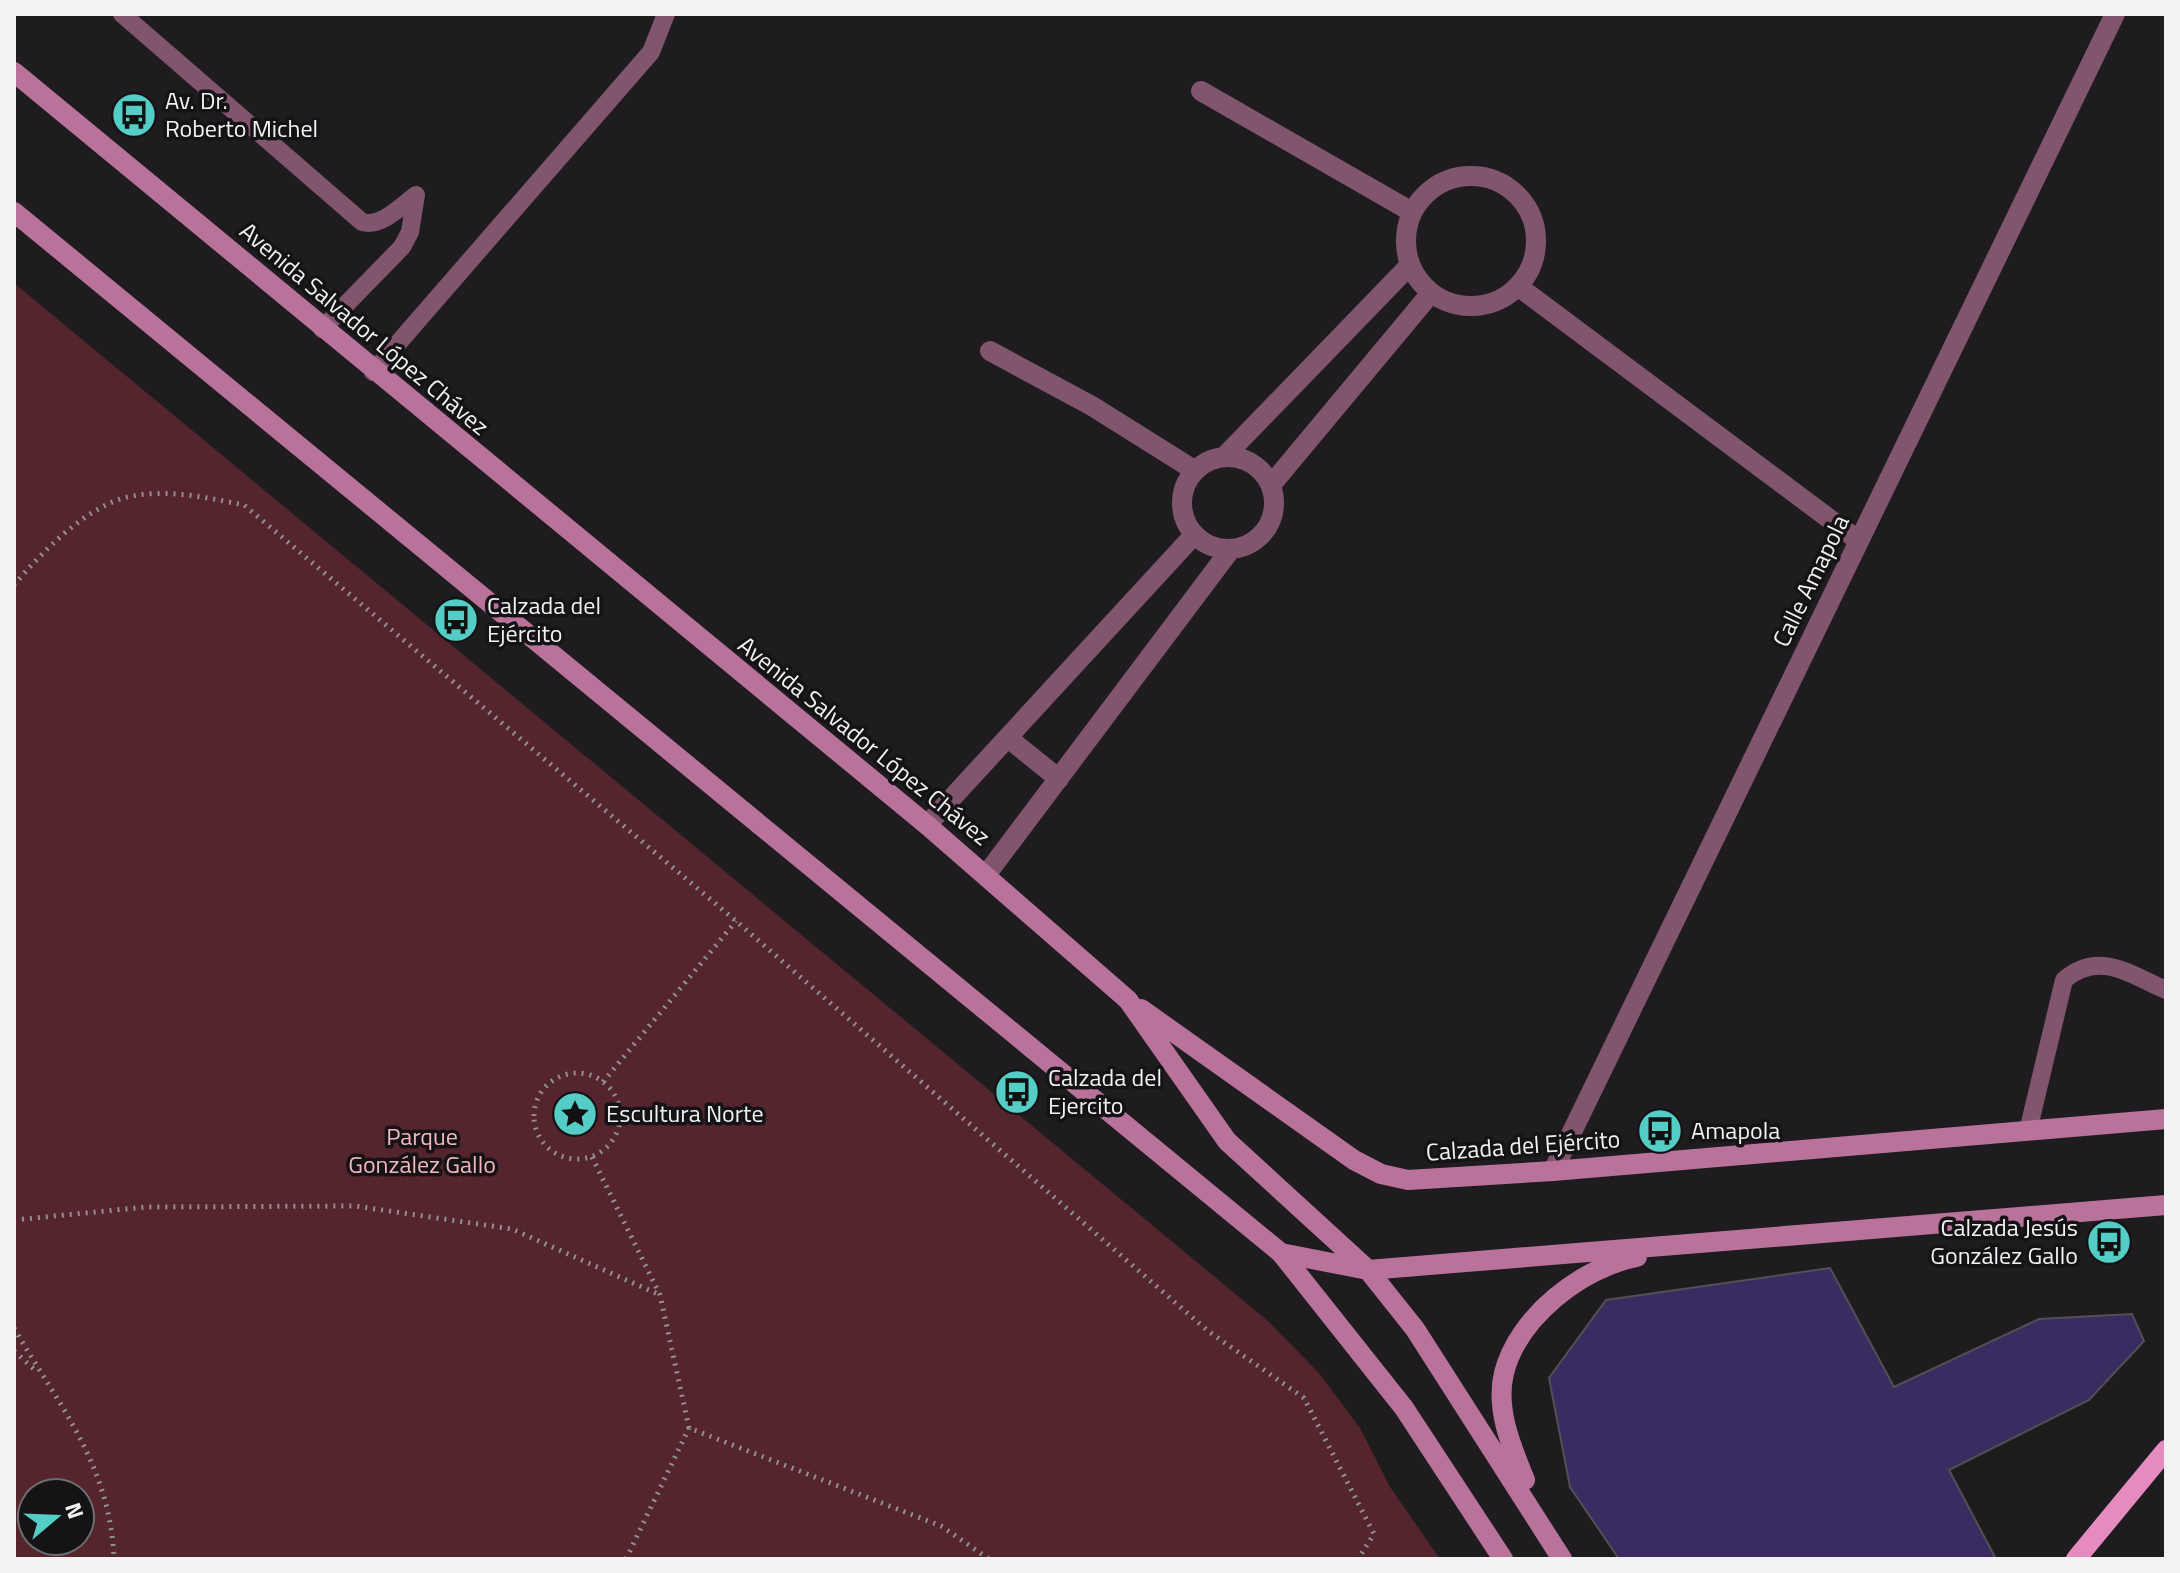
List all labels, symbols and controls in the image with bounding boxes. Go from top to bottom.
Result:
place label: Av. Dr. Roberto Michel [165,82,318,146]
bus stop icon: Av. Dr. Roberto Michel [110,91,158,139]
street label: Avenida Salvador López Chávez [232,213,497,443]
street label: Calle Amapola [1763,508,1858,653]
place label: Calzada del Ejército [487,587,601,651]
bus stop icon: Calzada del Ejército [432,596,480,644]
street label: Avenida Salvador López Chávez [731,627,999,854]
place label: Calzada del Ejercito [1048,1059,1162,1123]
bus stop icon: Calzada del Ejercito [993,1068,1041,1116]
place icon: Escultura Norte [551,1090,599,1138]
place label: Escultura Norte [606,1095,764,1131]
bus stop icon: Amapola [1636,1107,1684,1155]
place label: Amapola [1691,1112,1780,1148]
park label: Parque González Gallo [348,1118,496,1182]
street label: Calzada del Ejército [1425,1120,1621,1170]
place label: Calzada Jesús González Gallo [1930,1209,2078,1273]
bus stop icon: Calzada Jesús González Gallo [2085,1218,2133,1266]
north arrow [16,1477,96,1557]
text: N [56,1498,93,1523]

